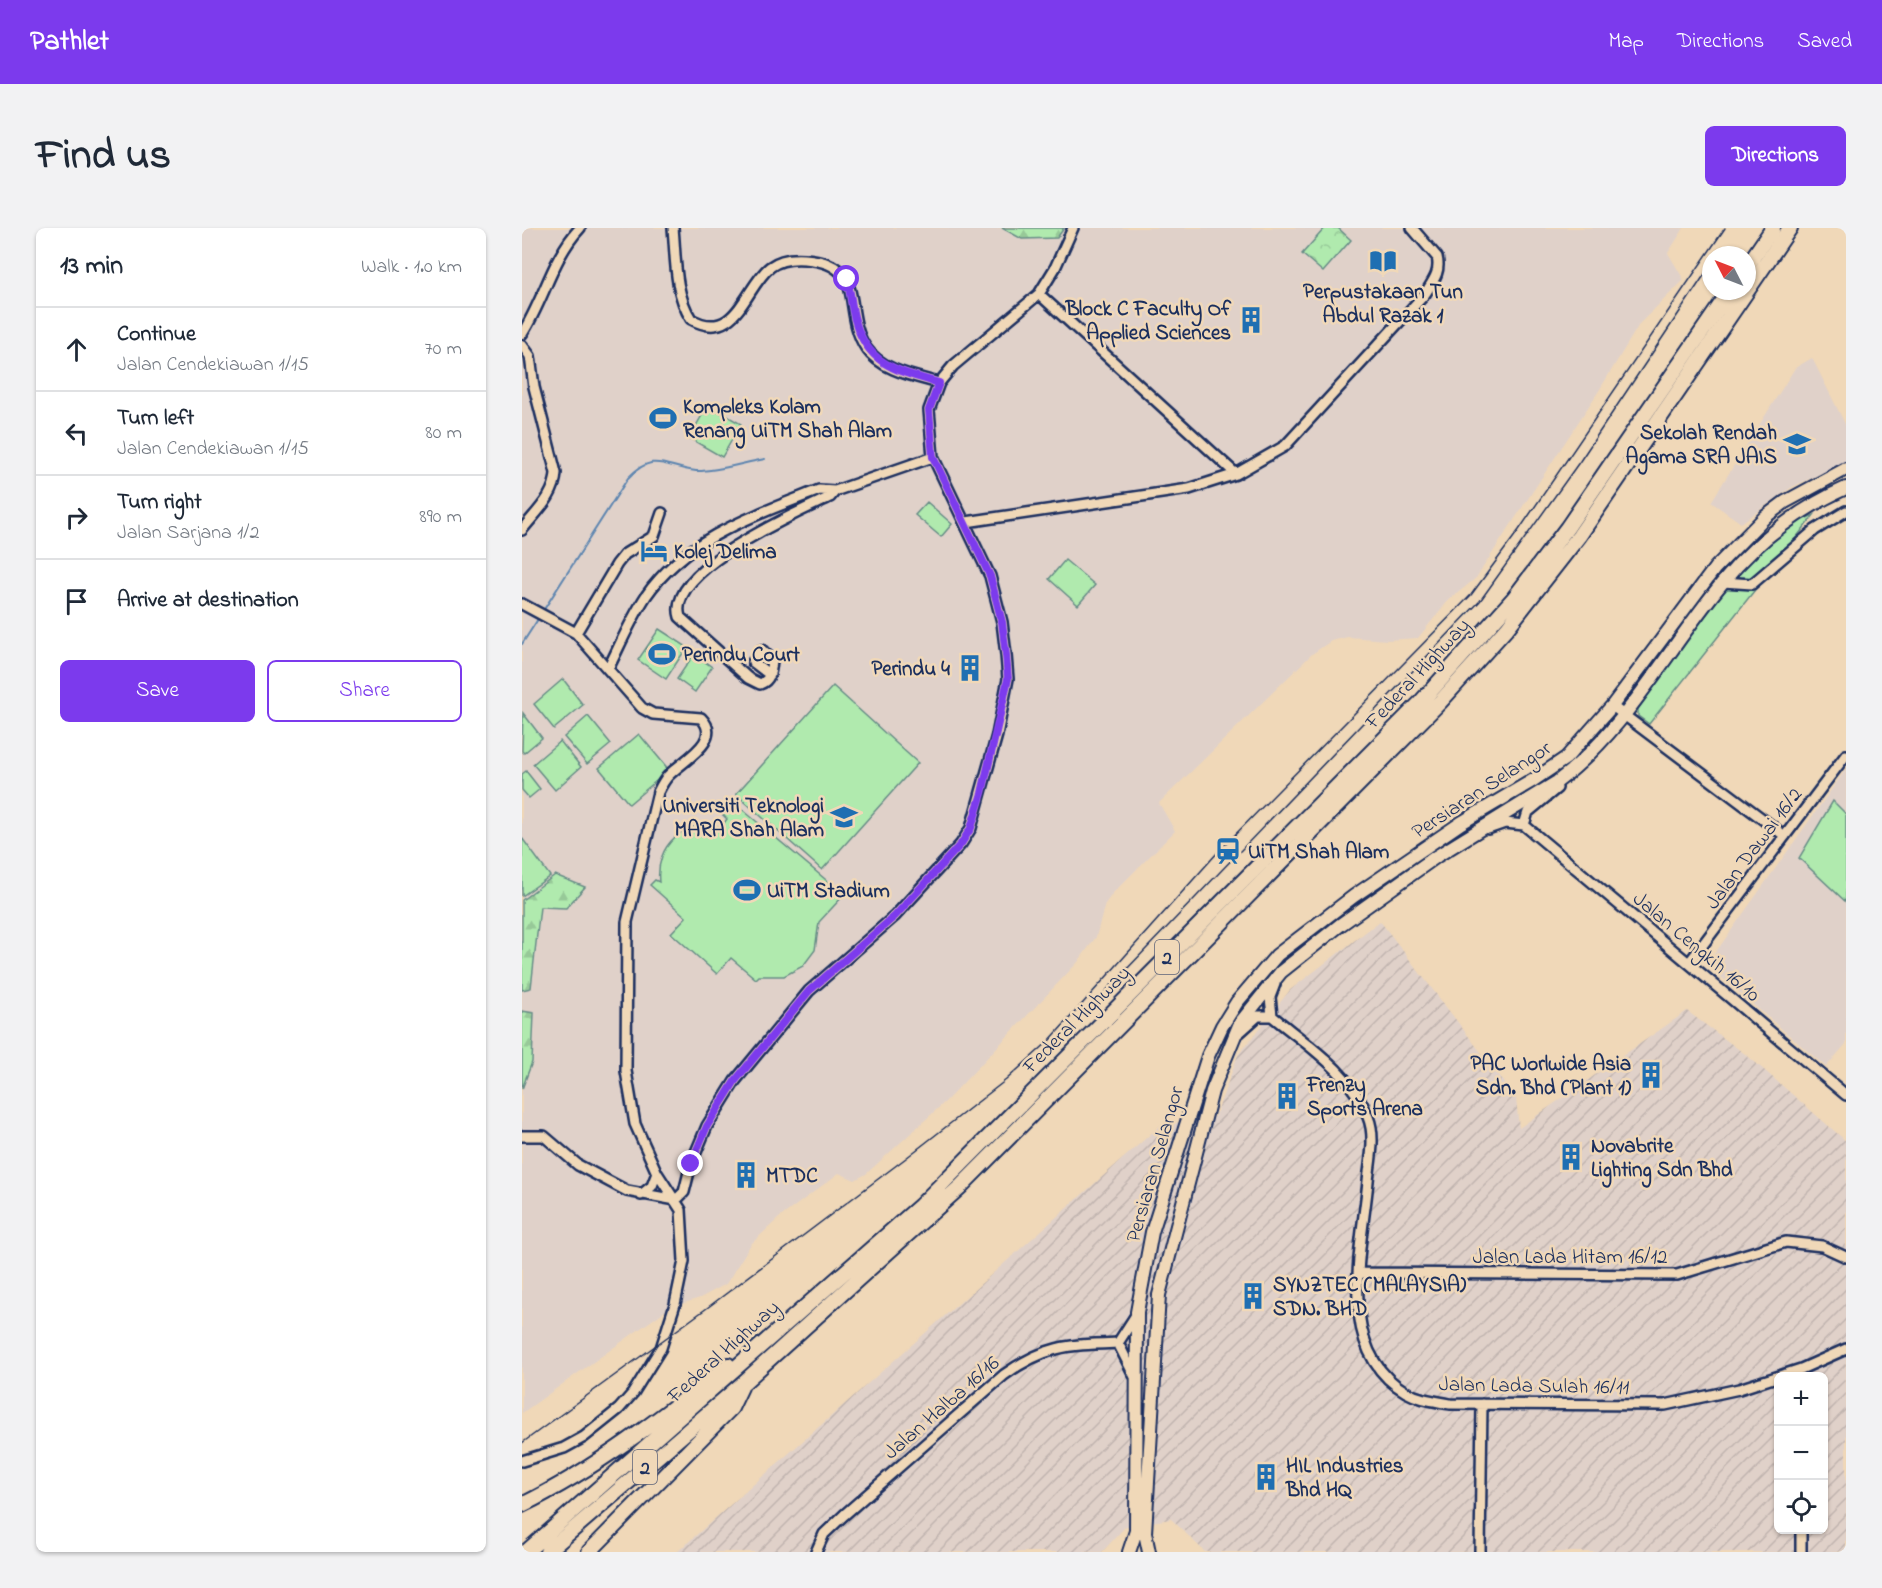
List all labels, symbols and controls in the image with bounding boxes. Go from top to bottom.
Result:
text: Pathlet [30,22,109,63]
text: Map [1608,27,1644,57]
text: Directions [1677,27,1764,57]
text: Saved [1797,27,1852,57]
text: Find us [36,126,171,187]
button: Directions [1705,126,1846,186]
library icon: Perpustakaan Tun Abdul Razak 1 [1368,246,1398,276]
north arrow [1702,246,1756,300]
text: 13 min [60,248,123,286]
text: Walk · 1.0 km [361,253,462,282]
route start [833,265,859,291]
place label: Perpustakaan Tun Abdul Razak 1 [1303,278,1463,332]
place label: Block C Faculty Of Applied Sciences [1065,295,1232,349]
building icon: Block C Faculty Of Applied Sciences [1236,305,1266,335]
text: Continue [117,319,196,351]
icon: ahead [60,333,93,366]
text: 70 m [425,335,462,364]
text: Jalan Cendekiawan 1/15 [117,351,309,380]
place label: Kompleks Kolam Renang UiTM Shah Alam [683,393,892,449]
text: Turn left [117,403,194,435]
sports icon: Kompleks Kolam Renang UiTM Shah Alam [648,403,678,433]
icon: left [60,417,93,450]
text: 80 m [425,419,462,448]
place label: Sekolah Rendah Agama SRA JAIS [1626,419,1778,475]
school or university icon: Sekolah Rendah Agama SRA JAIS [1782,429,1812,459]
text: Jalan Cendekiawan 1/15 [117,435,309,464]
text: Turn right [117,487,202,519]
icon: right [60,501,93,534]
text: 890 m [419,503,462,532]
text: Jalan Sarjana 1/2 [117,519,259,548]
hotel icon: Kolej Delima [639,536,669,566]
place label: Kolej Delima [674,538,777,568]
icon: arrive [60,585,93,618]
text: Arrive at destination [117,585,299,617]
street label: Federal Highway [1358,612,1479,739]
sports icon: Perindu Court [647,639,677,669]
place label: Perindu Court [682,641,801,671]
building icon: Perindu 4 [955,653,985,683]
place label: Perindu 4 [871,655,950,685]
button: Save [60,660,255,722]
button: Share [267,660,462,722]
street label: Persiaran Selangor [1406,734,1559,849]
street label: Jalan Dawai 16/2 [1699,782,1810,916]
place label: Universiti Teknologi MARA Shah Alam [662,792,824,846]
school or university icon: Universiti Teknologi MARA Shah Alam [829,802,859,832]
station icon: UiTM Shah Alam [1213,836,1243,866]
place label: UiTM Shah Alam [1248,838,1389,868]
sports icon: UiTM Stadium [732,875,762,905]
place label: UiTM Stadium [767,877,890,907]
street label: Jalan Cengkih 16/10 [1624,885,1766,1011]
road number: 2 [1155,940,1179,974]
street label: Federal Highway [1016,960,1140,1083]
place label: PAC Worlwide Asia Sdn. Bhd (Plant 1) [1470,1050,1632,1104]
building icon: PAC Worlwide Asia Sdn. Bhd (Plant 1) [1636,1060,1666,1090]
place label: Frenzy Sports Arena [1306,1071,1423,1125]
building icon: Frenzy Sports Arena [1272,1081,1302,1111]
street label: Persiaran Selangor [1119,1083,1195,1247]
place label: Novabrite Lighting Sdn Bhd [1591,1132,1733,1188]
building icon: Novabrite Lighting Sdn Bhd [1556,1142,1586,1172]
route end [677,1150,703,1176]
building icon: MTDC [731,1160,761,1190]
place label: MTDC [766,1162,818,1192]
street label: Jalan Lada Hitam 16/12 [1472,1243,1668,1273]
place label: SYNZTEC (MALAYSIA) SDN. BHD [1273,1271,1467,1325]
building icon: SYNZTEC (MALAYSIA) SDN. BHD [1238,1281,1268,1311]
street label: Federal Highway [661,1294,789,1413]
street label: Jalan Halba 16/16 [878,1350,1007,1467]
street label: Jalan Lada Sulah 16/11 [1438,1370,1630,1404]
map controls [1774,1372,1828,1534]
button: + [1774,1372,1828,1426]
button: − [1774,1426,1828,1480]
road number: 2 [633,1450,657,1484]
place label: HIL Industries Bhd HQ [1285,1452,1404,1506]
building icon: HIL Industries Bhd HQ [1251,1462,1281,1492]
button: locate [1774,1480,1828,1534]

